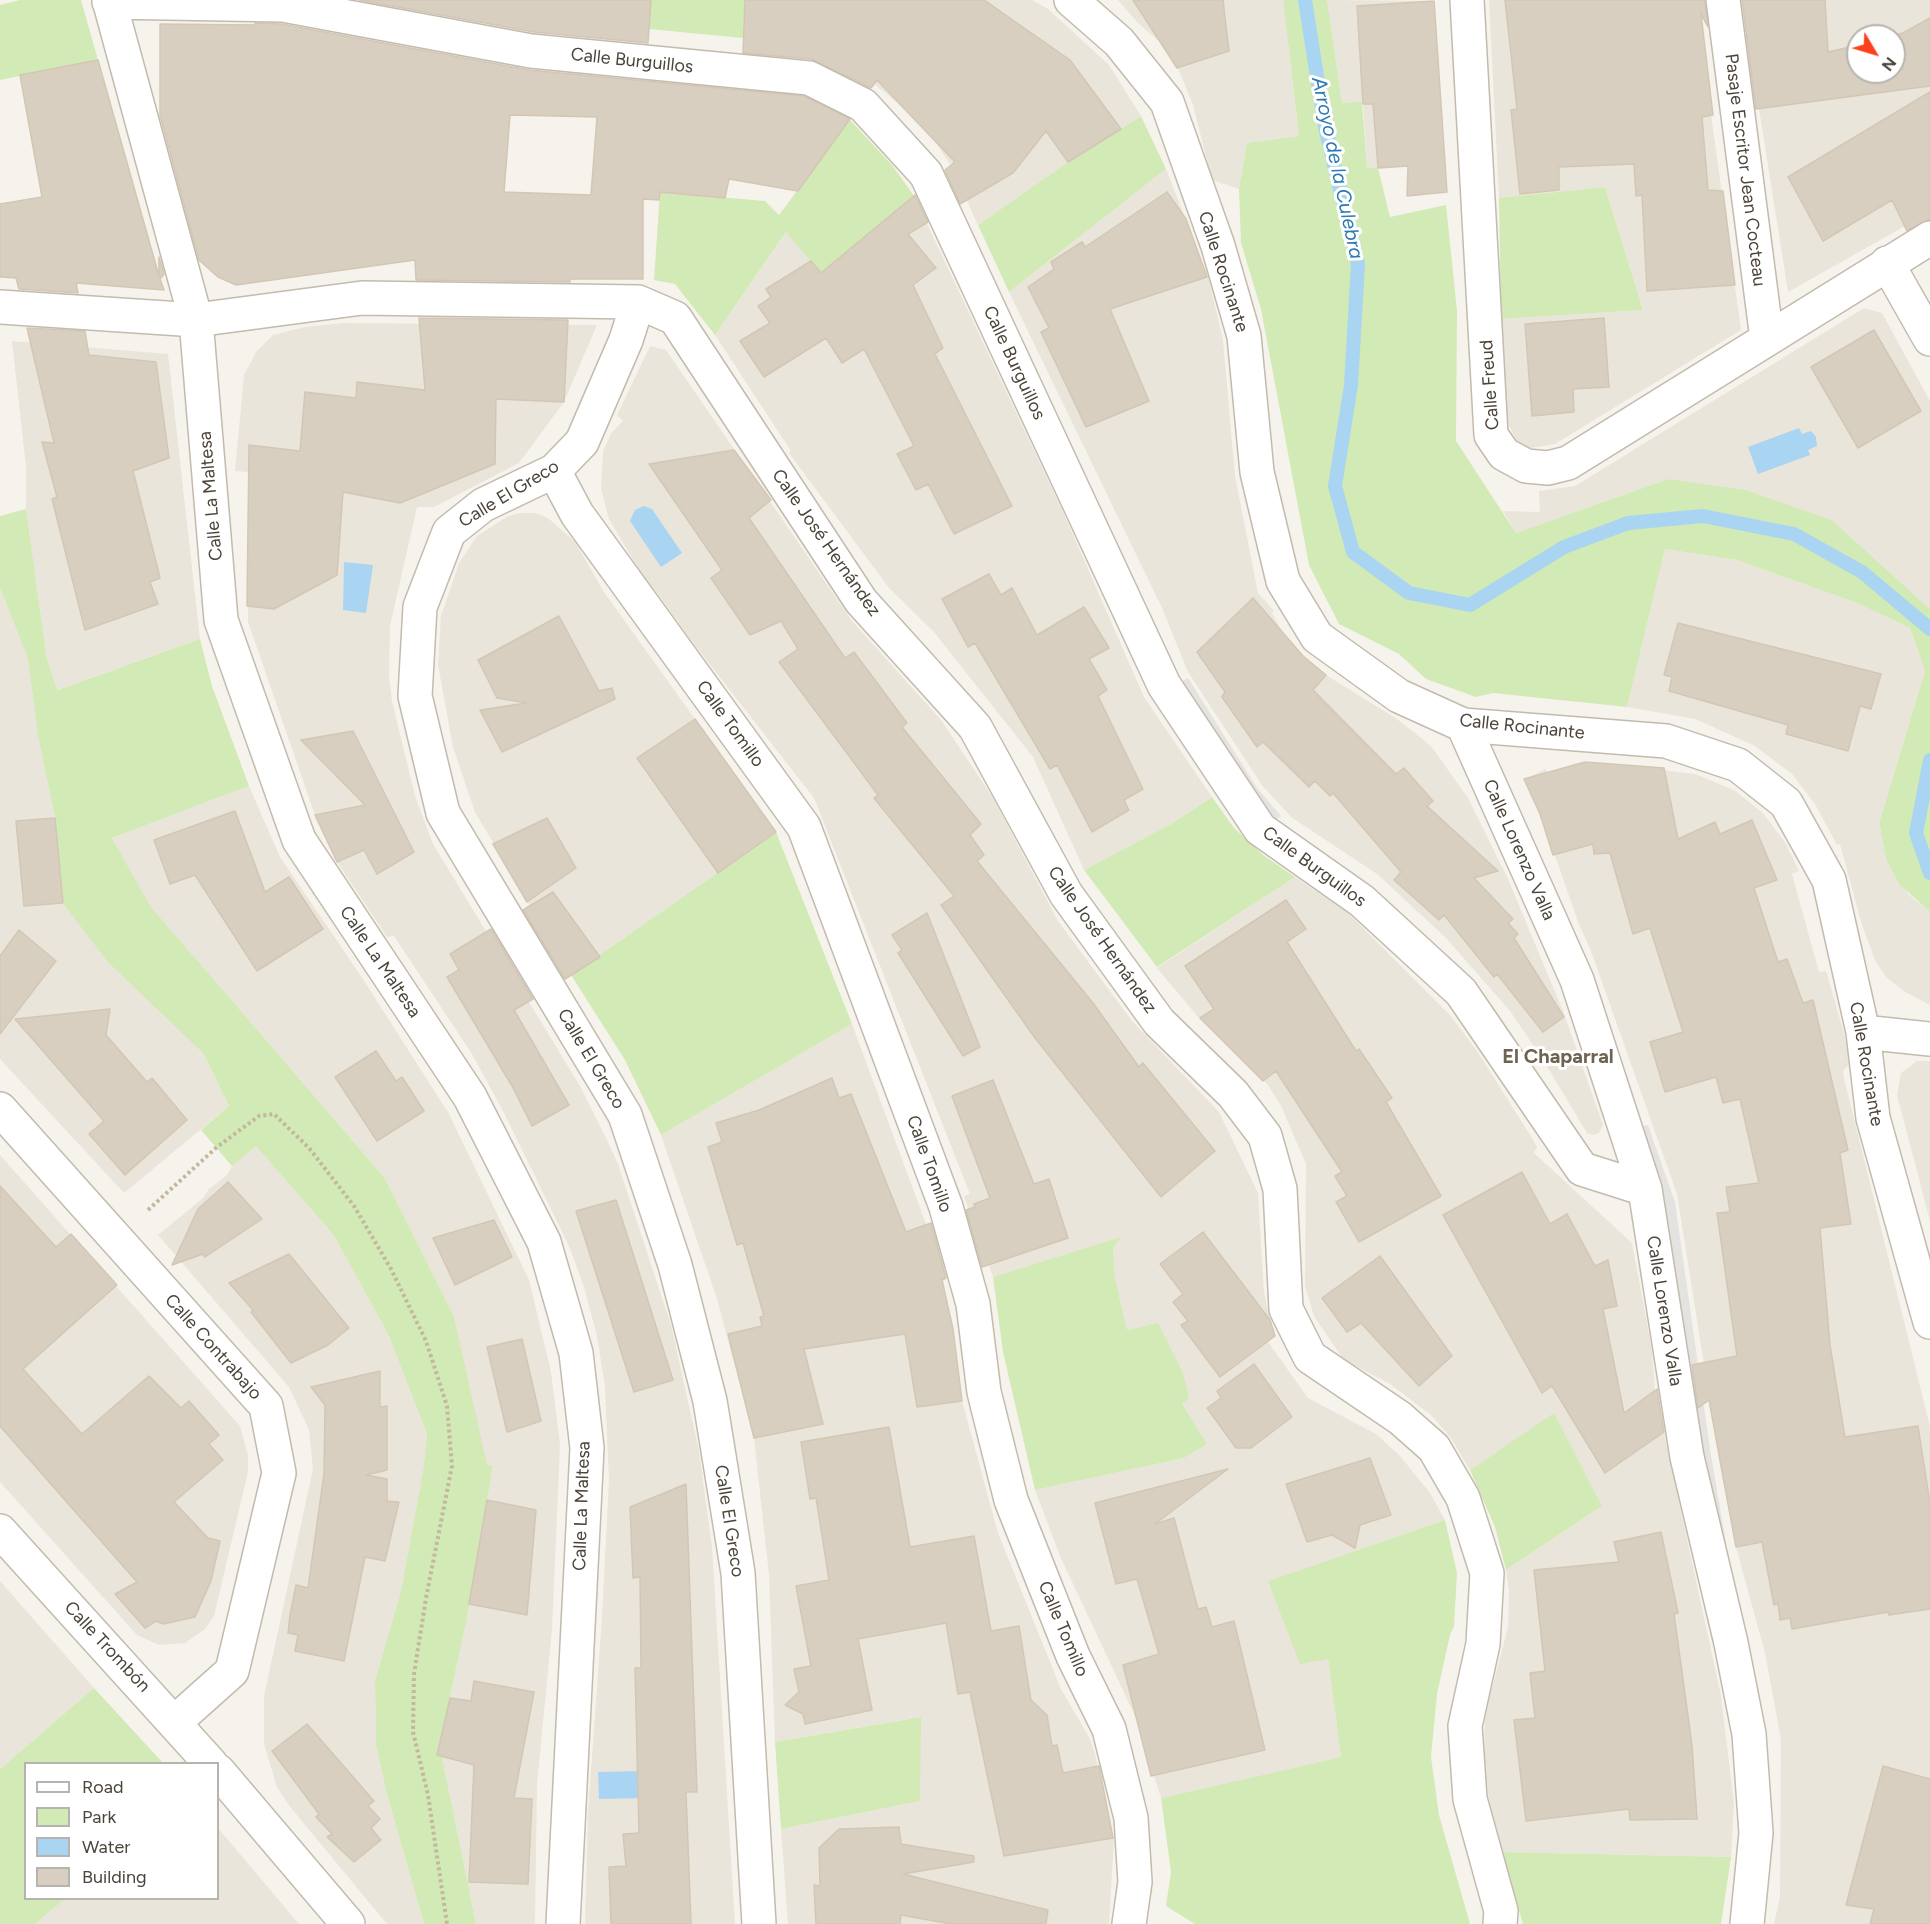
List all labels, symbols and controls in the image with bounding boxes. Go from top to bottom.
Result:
north arrow [1846,24,1906,84]
street label: Calle Burguillos [570,44,694,78]
street label: Pasaje Escritor Jean Cocteau [1720,52,1770,288]
text: N [1878,53,1900,75]
water label: Arroyo de la Culebra [1306,75,1368,261]
street label: Calle Rocinante [1193,209,1253,335]
street label: Calle Burguillos [978,303,1050,423]
street label: Calle Freud [1476,339,1504,431]
street label: Calle La Maltesa [195,430,227,562]
street label: Calle El Greco [455,456,563,532]
street label: Calle José Hernández [767,465,885,621]
street label: Calle Tomillo [691,677,769,771]
street label: Calle Rocinante [1458,710,1586,744]
street label: Calle Lorenzo Valla [1478,776,1560,924]
street label: Calle Burguillos [1258,822,1370,912]
street label: Calle José Hernández [1043,862,1161,1018]
street label: Calle La Maltesa [335,902,425,1022]
street label: Calle Rocinante [1844,1000,1888,1128]
street label: Calle El Greco [553,1005,629,1113]
district label: El Chaparral [1502,1045,1614,1069]
street label: Calle Tomillo [901,1113,957,1215]
street label: Calle Lorenzo Valla [1641,1234,1687,1388]
street label: Calle Contrabajo [160,1290,266,1404]
street label: Calle La Maltesa [569,1441,595,1571]
street label: Calle El Greco [709,1463,749,1579]
street label: Calle Tomillo [1033,1578,1093,1680]
street label: Calle Trombón [59,1597,155,1697]
legend [24,1762,219,1900]
text: Road [82,1776,123,1798]
text: Park [82,1806,116,1828]
text: Water [82,1836,130,1858]
text: Building [82,1866,147,1888]

